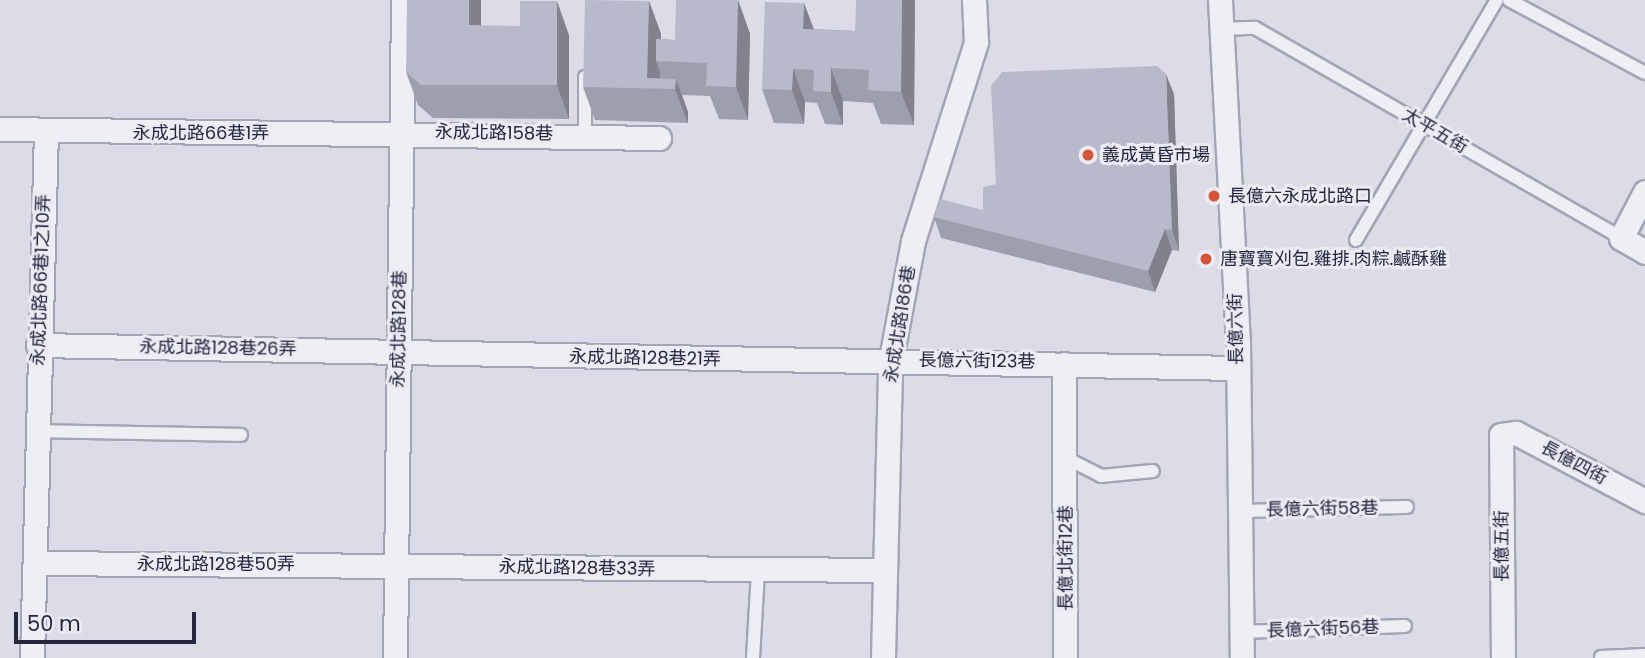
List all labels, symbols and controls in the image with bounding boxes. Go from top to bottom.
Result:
street label: 太平五街 [1398,104,1472,158]
street label: 永成北路158巷 [435,121,553,145]
street label: 永成北路66巷1弄 [133,122,269,144]
place label: 義成黃昏市場 [1102,144,1210,166]
marker: 義成黃昏市場 [1080,147,1096,163]
place label: 長億六永成北路口 [1228,185,1372,207]
marker: 長億六永成北路口 [1206,188,1222,204]
street label: 永成北路66巷1之10弄 [27,194,55,366]
place label: 唐寶寶刈包.雞排.肉粽.鹹酥雞 [1220,248,1447,270]
marker: 唐寶寶刈包.雞排.肉粽.鹹酥雞 [1198,251,1214,267]
street label: 永成北路186巷 [880,264,920,384]
street label: 永成北路128巷 [387,270,411,388]
street label: 長億六街 [1225,293,1247,365]
street label: 永成北路128巷26弄 [139,336,297,360]
street label: 永成北路128巷21弄 [569,346,721,370]
street label: 長億六街123巷 [918,349,1036,373]
street label: 長億四街 [1537,437,1611,489]
street label: 長億六街58巷 [1265,497,1379,521]
street label: 長億北街12巷 [1055,505,1077,611]
street label: 長億五街 [1491,510,1513,582]
street label: 永成北路128巷50弄 [137,553,295,575]
street label: 永成北路128巷33弄 [498,556,656,580]
scale bar [18,598,200,642]
text: 50 m [27,609,81,638]
street label: 長億六街56巷 [1266,616,1380,642]

